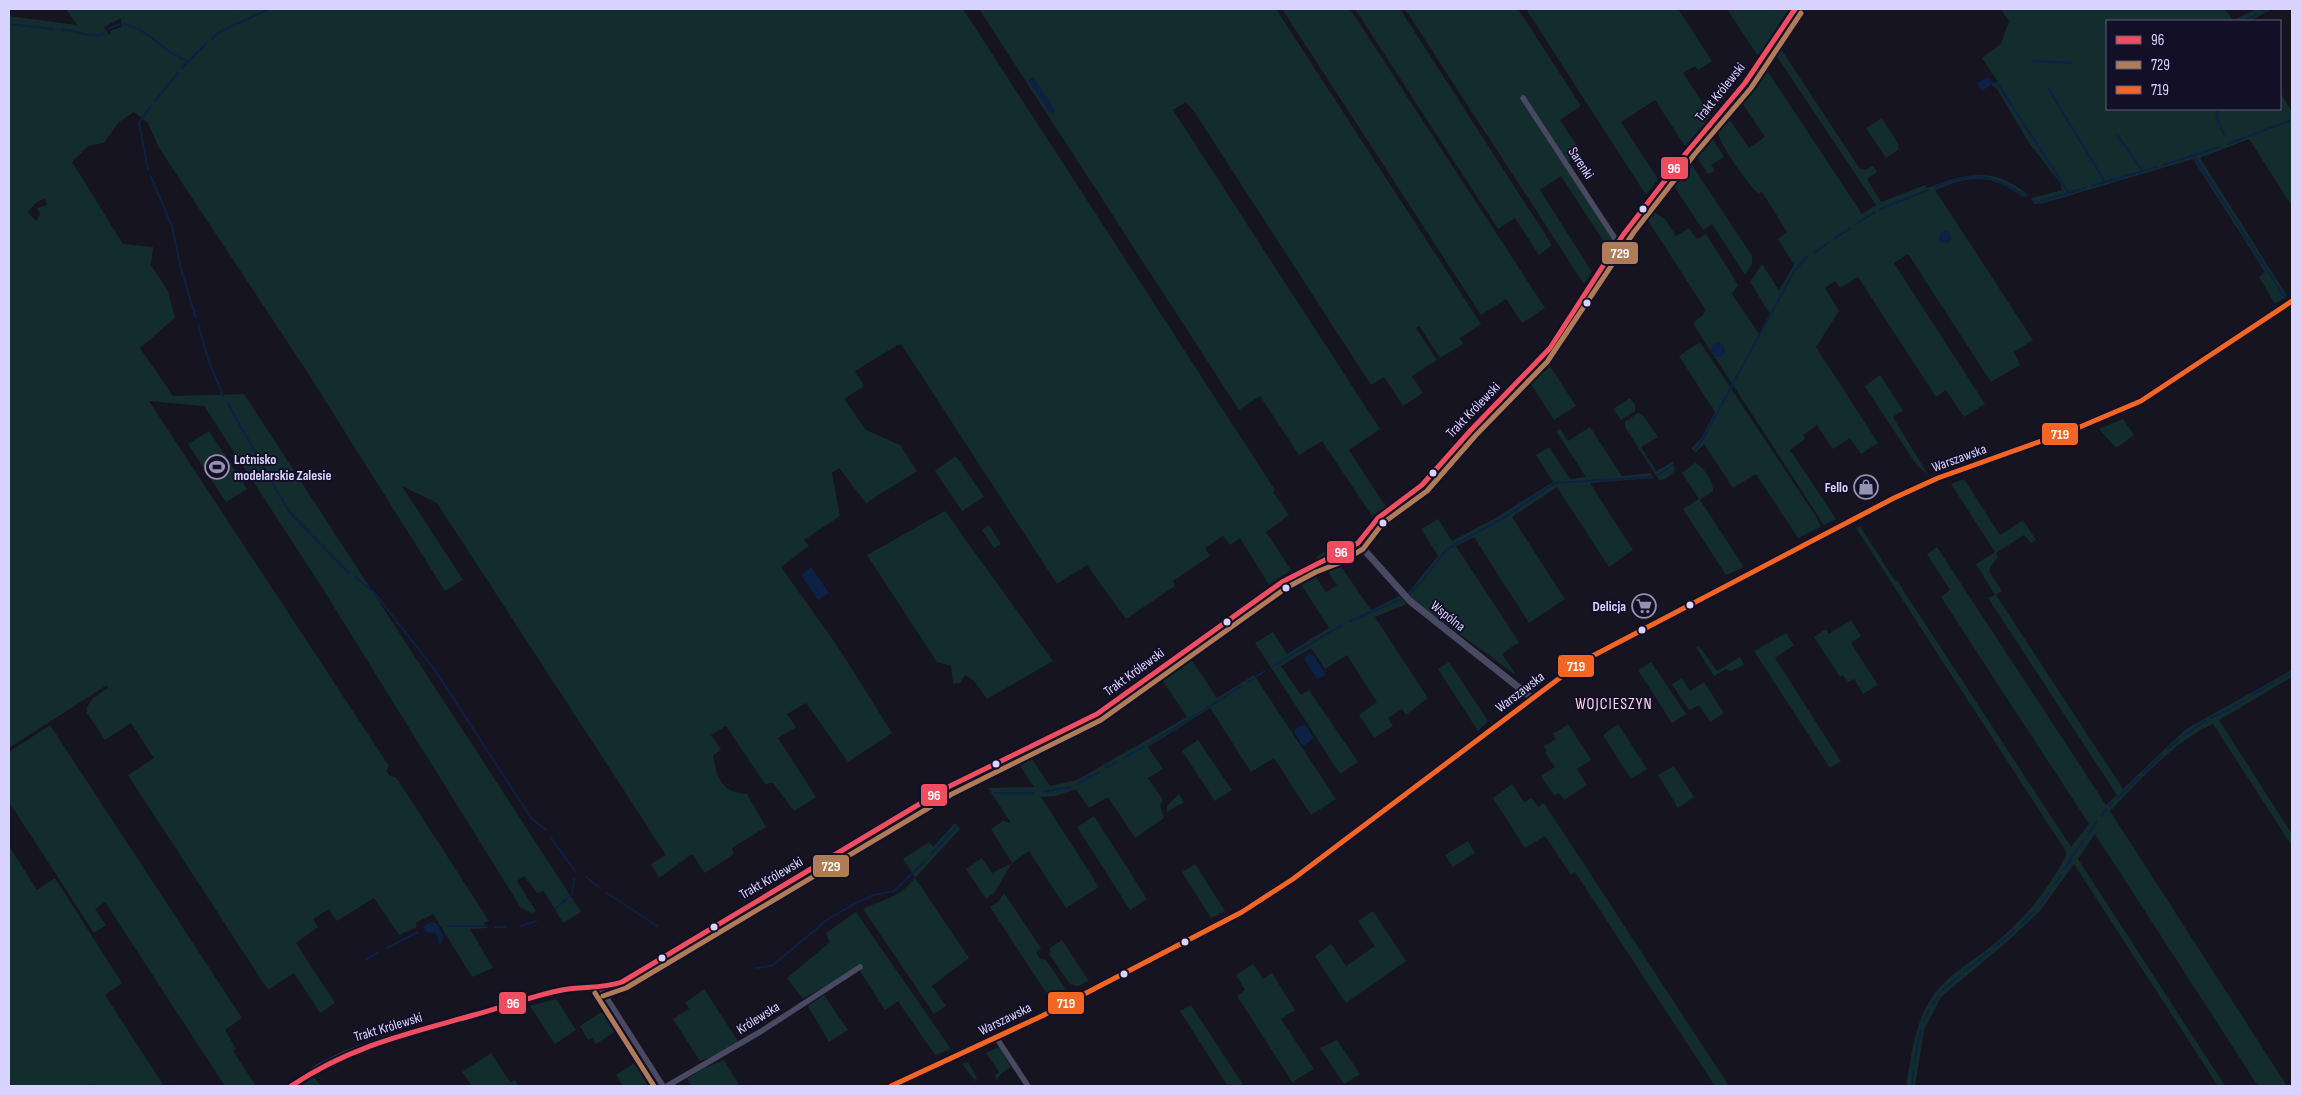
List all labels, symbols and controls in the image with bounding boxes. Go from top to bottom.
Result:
legend [2106,20,2281,110]
text: 96 [2151,31,2164,50]
text: 729 [2151,56,2170,75]
street label: Trakt Królewski [1691,59,1749,125]
text: 719 [2151,81,2169,100]
street label: Sarenki [1564,144,1598,182]
line badge: 96 [1660,156,1689,180]
text: 96 [1667,160,1681,177]
unlabelled marker [1638,204,1648,214]
line badge: 729 [1601,241,1639,265]
text: 729 [1611,245,1630,262]
unlabelled marker [1582,298,1592,308]
street label: Trakt Królewski [1442,379,1504,441]
line badge: 719 [2041,422,2079,446]
text: 719 [2051,426,2069,443]
street label: Warszawska [1929,440,1989,476]
place label: Lotnisko modelarskie Zalesie [234,451,331,484]
sports icon: Lotnisko modelarskie Zalesie [204,454,230,480]
unlabelled marker [1428,468,1438,478]
shop icon: Fello [1853,474,1879,500]
place label: Fello [1825,479,1848,496]
unlabelled marker [1378,518,1388,528]
line badge: 96 [1326,540,1355,564]
text: 96 [1334,544,1348,561]
unlabelled marker [1281,583,1291,593]
supermarket icon: Delicja [1631,593,1657,619]
street label: Wspólna [1427,597,1469,635]
place label: Delicja [1592,598,1626,615]
unlabelled marker [1685,600,1695,610]
unlabelled marker [1222,617,1232,627]
unlabelled marker [1637,625,1647,635]
street label: Trakt Królewski [1100,644,1168,700]
line badge: 719 [1557,654,1595,678]
text: 719 [1567,658,1585,675]
street label: Warszawska [1492,668,1548,716]
district label: WOJCIESZYN [1575,695,1653,714]
unlabelled marker [991,759,1001,769]
line badge: 96 [920,783,948,807]
text: 96 [927,787,941,804]
street label: Trakt Królewski [736,853,806,903]
line badge: 729 [812,854,850,878]
text: 729 [822,858,841,875]
unlabelled marker [709,922,719,932]
unlabelled marker [1180,937,1190,947]
unlabelled marker [657,953,667,963]
unlabelled marker [1119,969,1129,979]
line badge: 96 [498,991,527,1015]
line badge: 719 [1047,991,1085,1015]
text: 96 [506,995,520,1012]
text: 719 [1057,995,1075,1012]
street label: Królewska [733,998,783,1038]
street label: Warszawska [976,999,1034,1039]
street label: Trakt Królewski [352,1009,424,1045]

